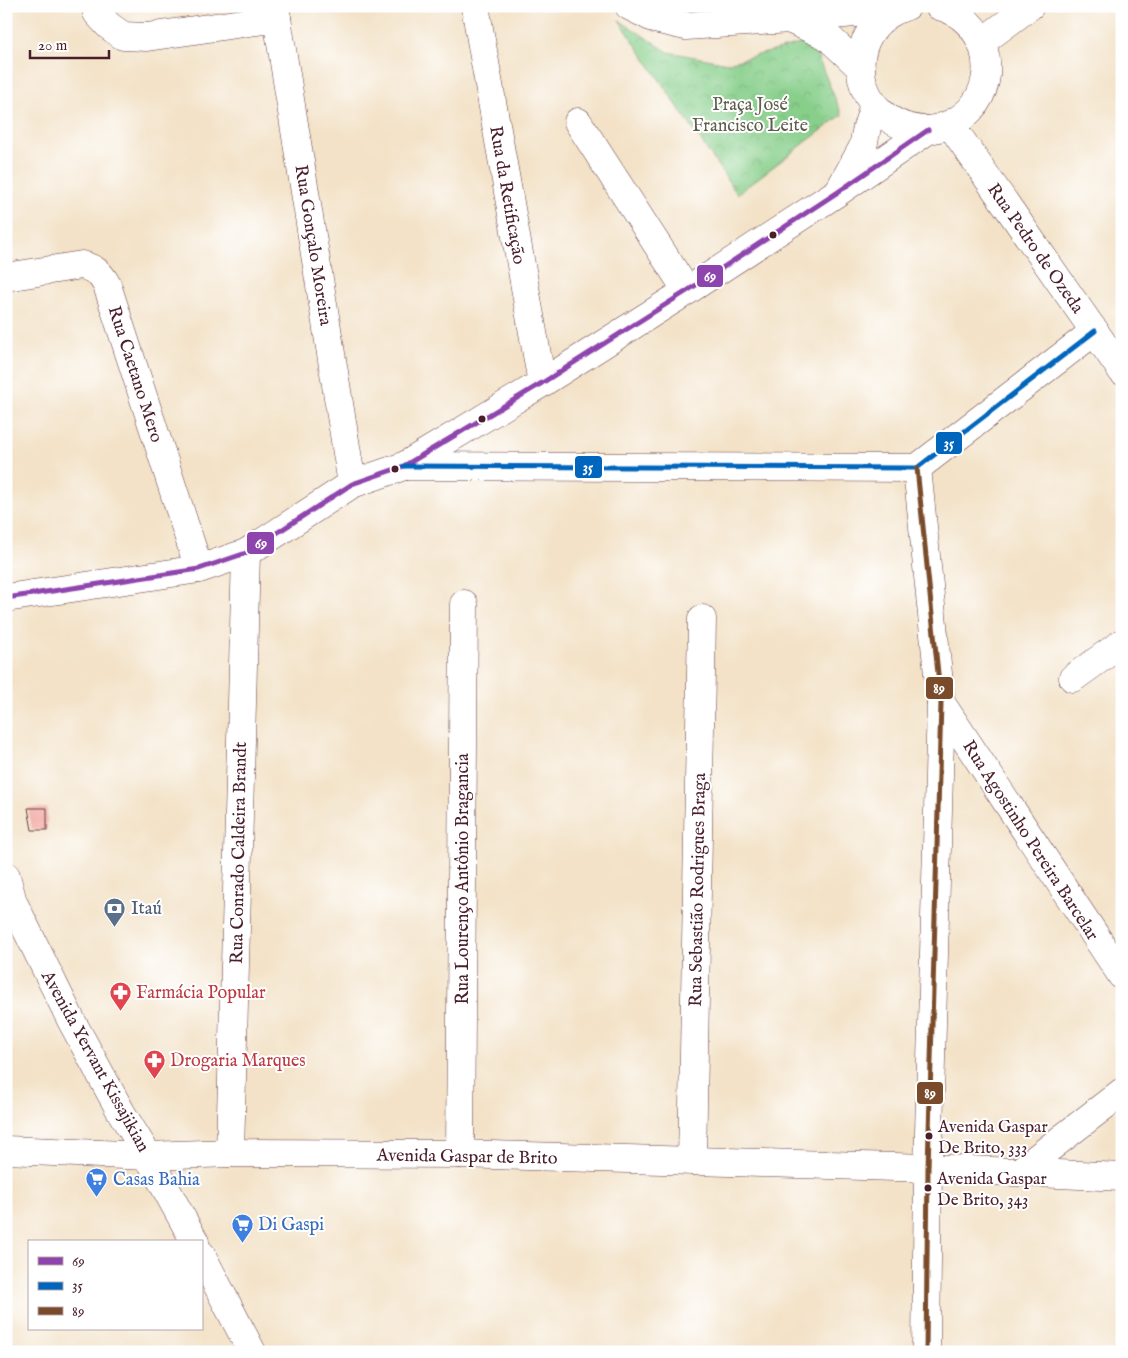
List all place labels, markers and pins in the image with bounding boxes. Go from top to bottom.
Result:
unlabelled marker [768,230,778,240]
unlabelled marker [477,414,487,424]
unlabelled marker [390,464,400,474]
bank icon: Itaú [103,896,127,927]
place label: Itaú [131,898,162,921]
pharmacy icon: Farmácia Popular [108,980,132,1011]
place label: Farmácia Popular [136,982,266,1005]
pharmacy icon: Drogaria Marques [142,1048,166,1079]
place label: Drogaria Marques [170,1050,306,1073]
place label: Avenida Gaspar De Brito, 333 [937,1117,1048,1159]
marker: Avenida Gaspar De Brito, 333 [924,1131,934,1141]
supermarket icon: Casas Bahia [85,1167,109,1198]
place label: Casas Bahia [113,1169,200,1192]
place label: Avenida Gaspar De Brito, 343 [936,1169,1047,1211]
marker: Avenida Gaspar De Brito, 343 [923,1183,933,1193]
supermarket icon: Di Gaspi [230,1212,254,1243]
place label: Di Gaspi [258,1214,324,1237]

